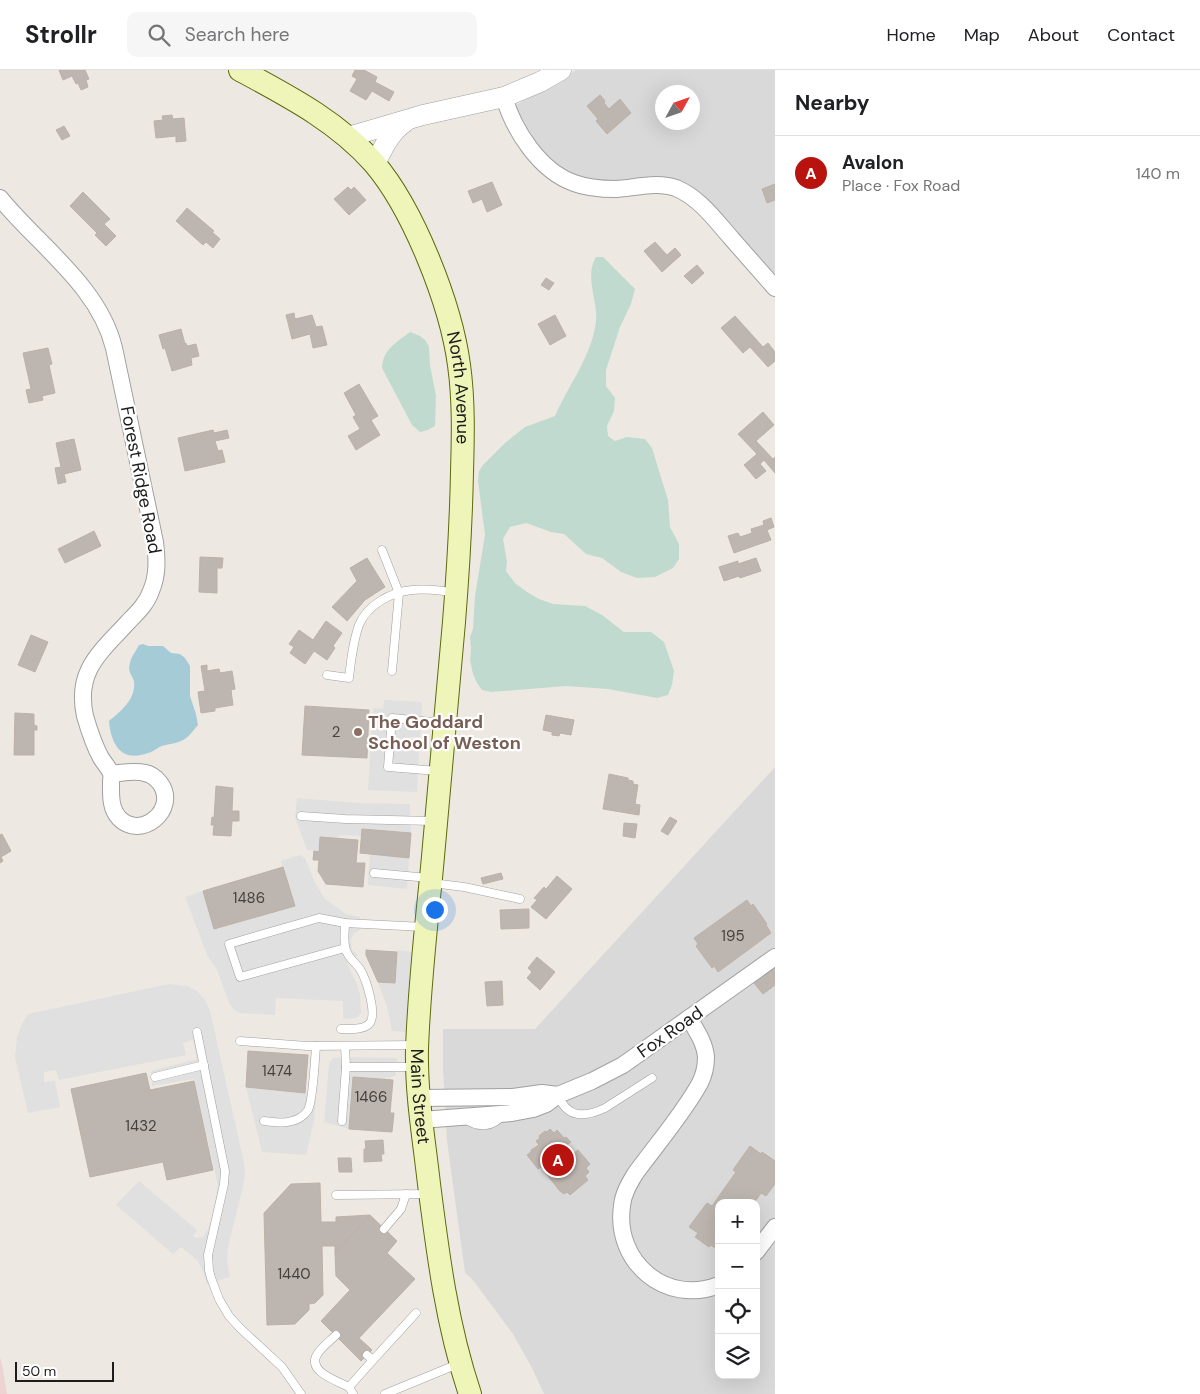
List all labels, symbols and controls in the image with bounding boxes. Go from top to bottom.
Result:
search box [127,12,477,57]
text: Strollr [25,19,97,50]
icon: search [145,21,173,49]
text: Search here [185,22,290,47]
text: Home [886,23,936,47]
text: Map [964,23,1000,47]
text: About [1028,23,1079,47]
text: Contact [1107,23,1175,47]
north arrow [655,85,700,130]
text: Nearby [795,89,869,117]
text: Avalon [842,150,904,175]
text: A [805,163,817,184]
text: 140 m [1136,163,1180,184]
text: Place · Fox Road [842,175,960,196]
street label: North Avenue [441,329,475,444]
street label: Forest Ridge Road [115,404,167,556]
place label: The Goddard School of Weston [368,710,521,755]
house number: 2 [332,722,340,742]
marker: The Goddard School of Weston [352,726,364,738]
house number: 1486 [233,888,265,908]
your location [422,897,448,923]
house number: 195 [721,926,745,946]
street label: Fox Road [632,1001,708,1063]
street label: Main Street [405,1049,436,1146]
house number: 1474 [262,1061,292,1081]
house number: 1466 [355,1087,387,1107]
house number: 1432 [125,1116,157,1136]
pin: A [542,1141,574,1179]
map controls [715,1199,760,1379]
button: + [715,1199,760,1244]
button: − [715,1244,760,1289]
house number: 1440 [277,1264,311,1284]
button: locate [715,1289,760,1334]
button: layers [715,1334,760,1379]
scale bar [15,1359,114,1382]
text: 50 m [22,1362,56,1380]

